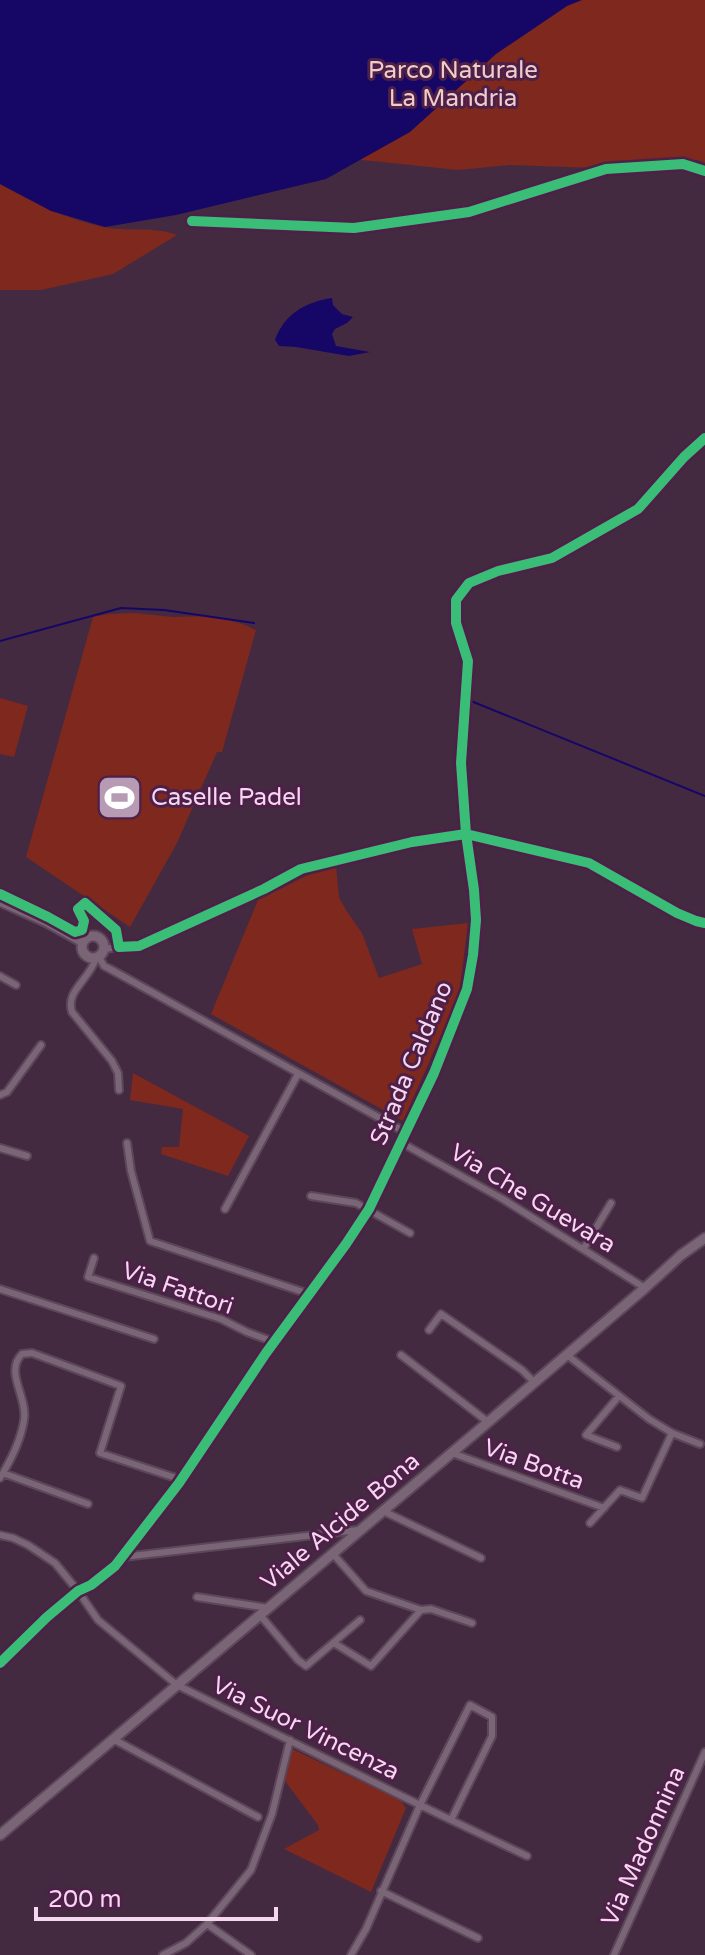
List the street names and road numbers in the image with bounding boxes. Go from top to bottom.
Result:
street label: Strada Caldano [364,977,459,1149]
street label: Via Che Guevara [445,1138,621,1259]
street label: Via Fattori [118,1256,237,1321]
street label: Via Botta [480,1433,588,1496]
street label: Viale Alcide Bona [255,1447,426,1596]
street label: Via Suor Vincenza [207,1671,404,1786]
street label: Via Madonnina [595,1762,692,1931]

